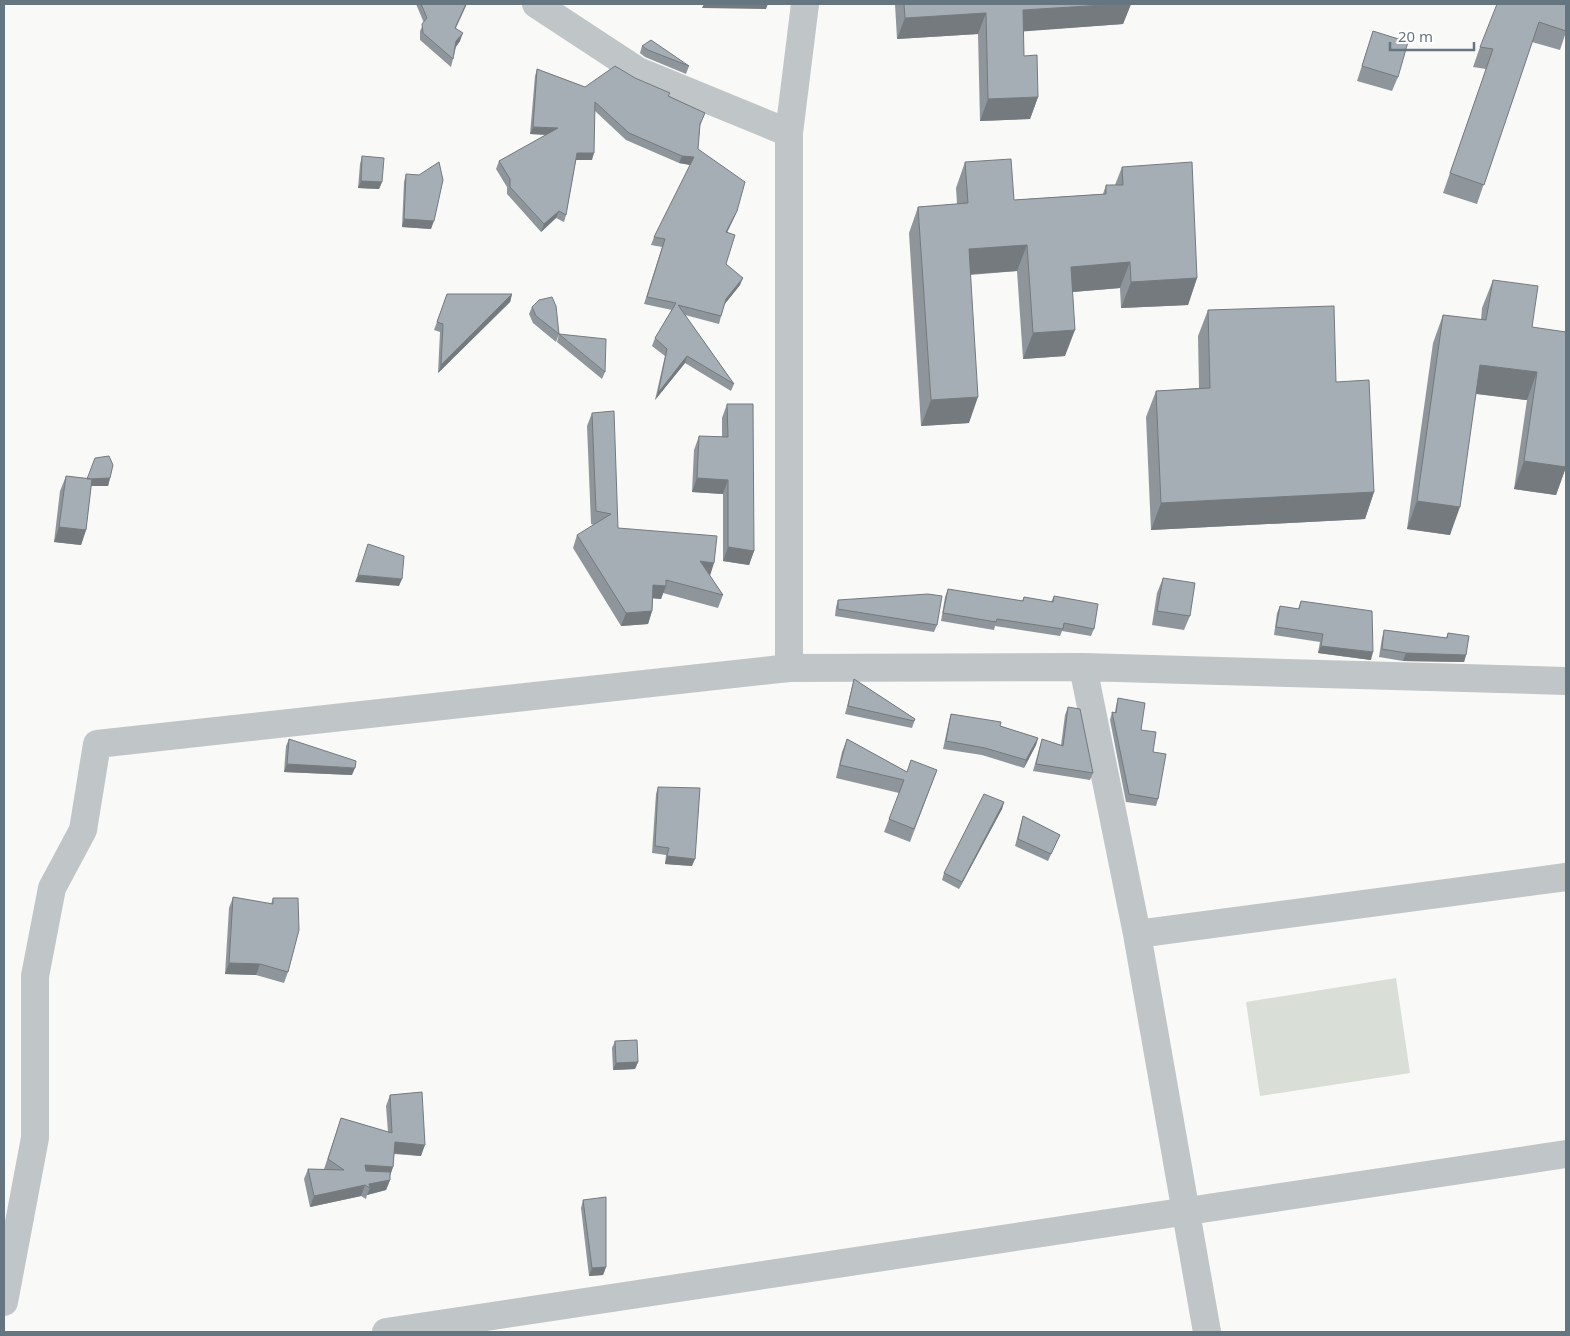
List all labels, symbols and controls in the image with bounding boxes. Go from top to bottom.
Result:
scale bar [1390,20,1474,52]
text: 20 m [1398,26,1433,46]

